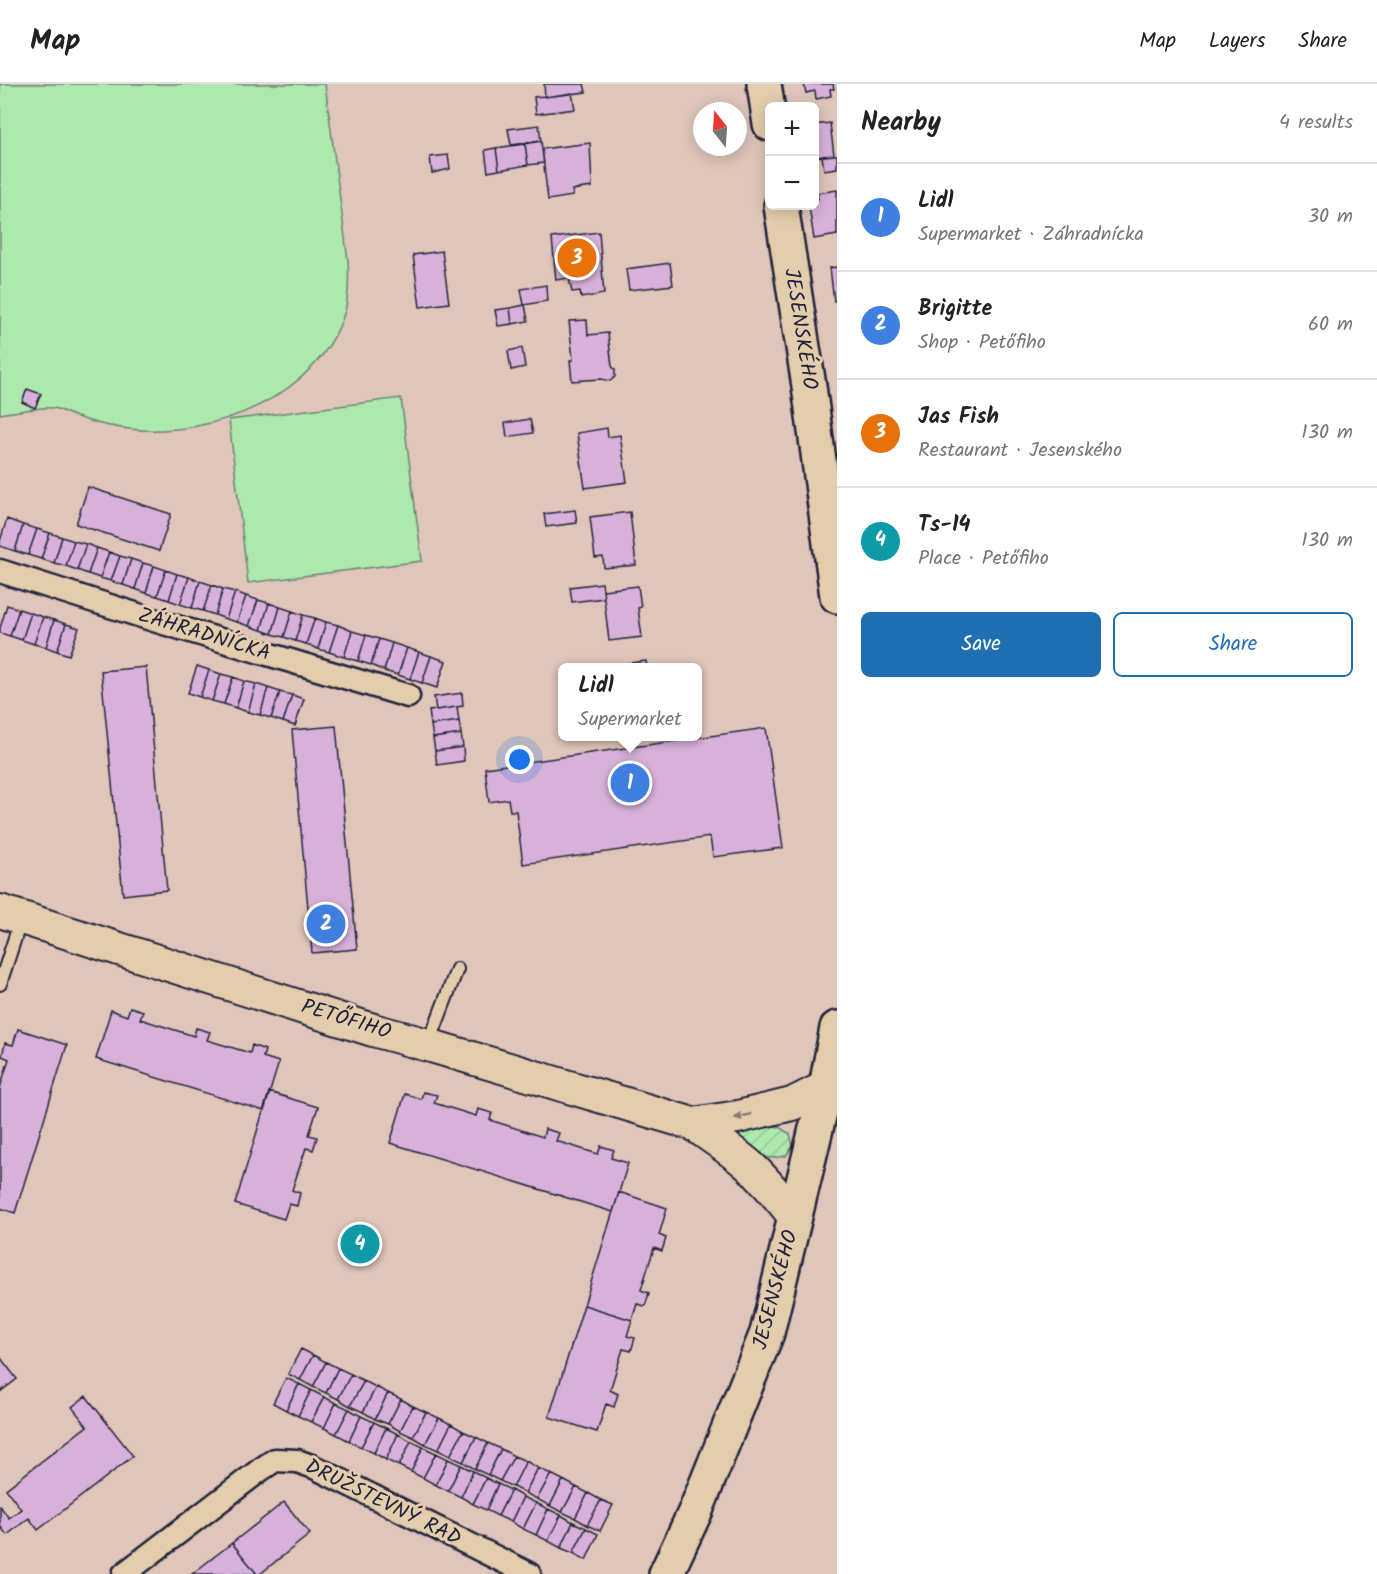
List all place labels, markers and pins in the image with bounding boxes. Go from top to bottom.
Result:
pin: 3 [558,236,596,280]
pin: 1 [610,760,650,806]
pin: 2 [306,902,346,946]
pin: 4 [340,1222,380,1266]

